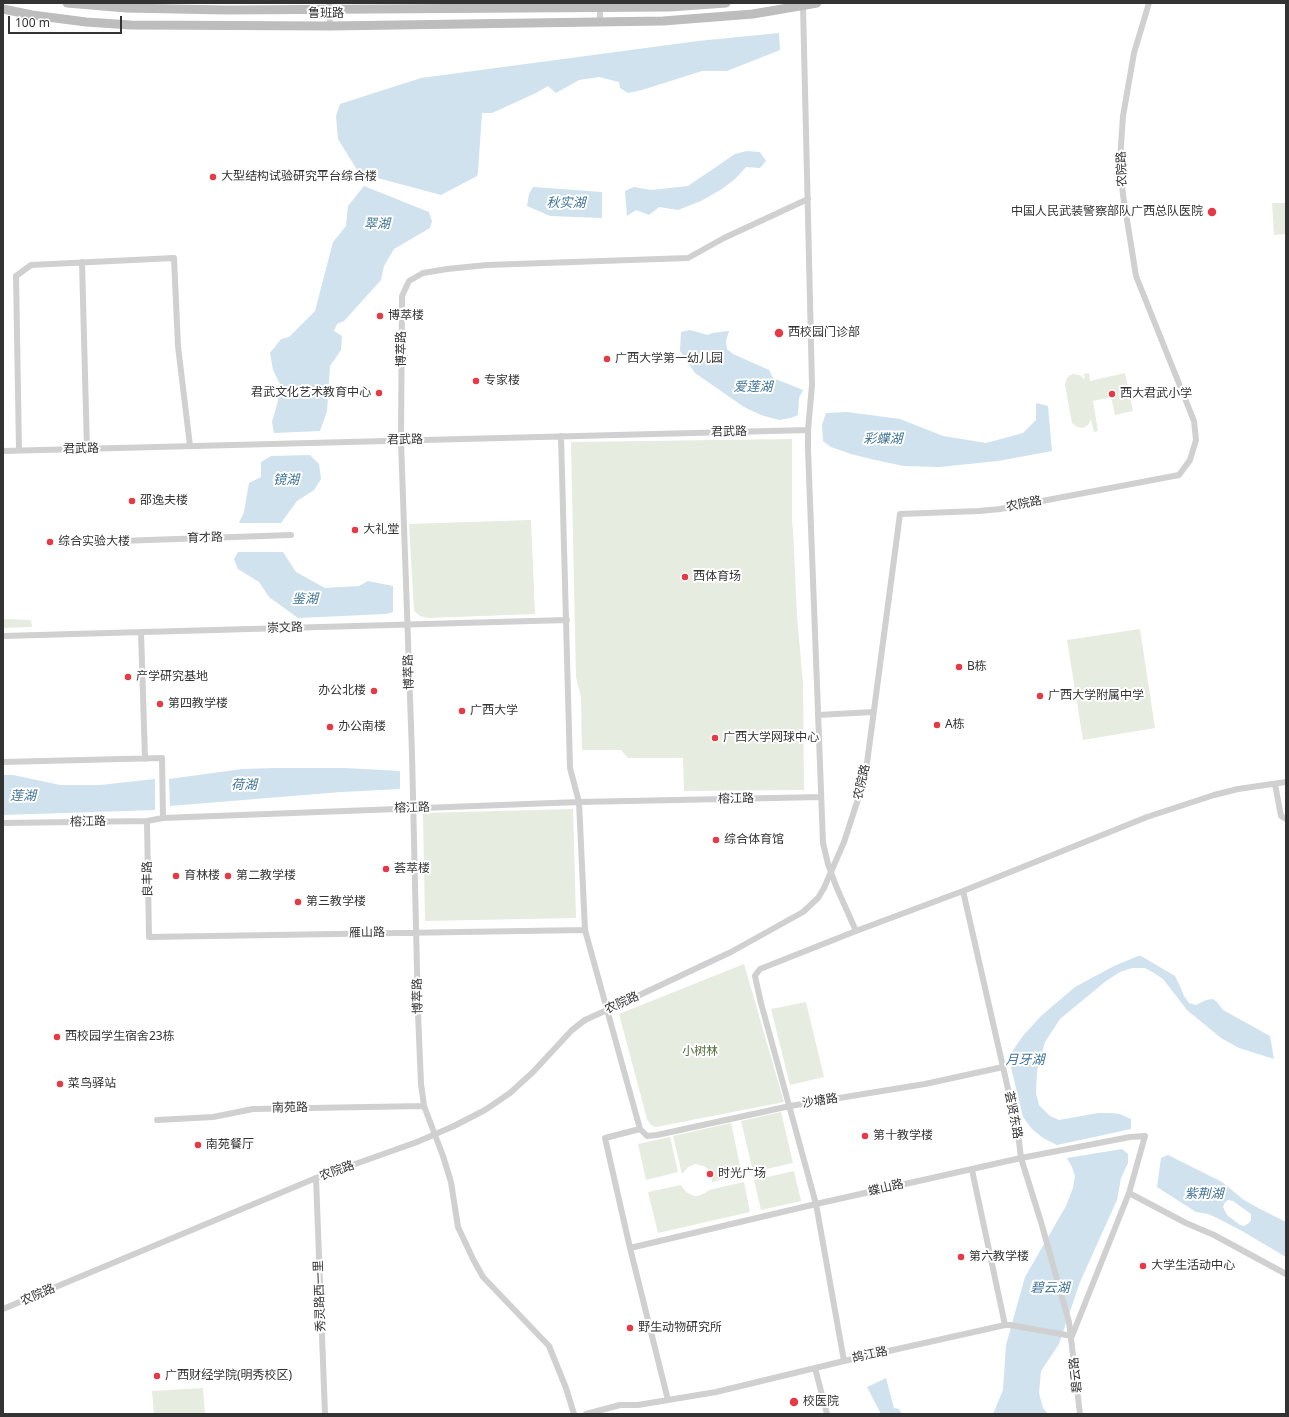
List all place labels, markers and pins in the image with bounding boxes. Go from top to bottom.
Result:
place label: 大型结构试验研究平台综合楼 [221,170,377,184]
marker: 大型结构试验研究平台综合楼 [208,172,218,182]
place label: 中国人民武装警察部队广西总队医院 [1011,205,1203,219]
marker: 中国人民武装警察部队广西总队医院 [1206,206,1218,218]
place label: 博萃楼 [388,309,424,323]
marker: 博萃楼 [375,311,385,321]
place label: 西校园门诊部 [788,326,860,340]
marker: 西校园门诊部 [773,327,785,339]
place label: 广西大学第一幼儿园 [615,352,723,366]
marker: 广西大学第一幼儿园 [602,354,612,364]
place label: 专家楼 [484,374,520,388]
marker: 专家楼 [471,376,481,386]
place label: 君武文化艺术教育中心 [251,386,371,400]
place label: 西大君武小学 [1120,387,1192,401]
marker: 君武文化艺术教育中心 [374,388,384,398]
marker: 西大君武小学 [1107,389,1117,399]
place label: 邵逸夫楼 [140,494,188,508]
marker: 邵逸夫楼 [127,496,137,506]
place label: 大礼堂 [363,523,399,537]
marker: 大礼堂 [350,525,360,535]
place label: 综合实验大楼 [58,535,130,549]
marker: 综合实验大楼 [45,537,55,547]
place label: 西体育场 [693,570,741,584]
marker: 西体育场 [680,572,690,582]
place label: B栋 [967,660,987,674]
marker: B栋 [954,662,964,672]
place label: 产学研究基地 [136,670,208,684]
marker: 产学研究基地 [123,672,133,682]
place label: 办公北楼 [318,684,366,698]
marker: 办公北楼 [369,686,379,696]
place label: 广西大学附属中学 [1048,689,1144,703]
marker: 广西大学附属中学 [1035,691,1045,701]
place label: 第四教学楼 [168,697,228,711]
marker: 第四教学楼 [155,699,165,709]
place label: 广西大学 [470,704,518,718]
marker: 广西大学 [457,706,467,716]
place label: A栋 [945,718,965,732]
place label: 办公南楼 [338,720,386,734]
marker: A栋 [932,720,942,730]
marker: 办公南楼 [325,722,335,732]
place label: 广西大学网球中心 [723,731,819,745]
marker: 广西大学网球中心 [710,733,720,743]
place label: 综合体育馆 [724,833,784,847]
marker: 综合体育馆 [711,835,721,845]
place label: 荟萃楼 [394,862,430,876]
marker: 荟萃楼 [381,864,391,874]
place label: 育林楼 [184,869,220,883]
place label: 第二教学楼 [236,869,296,883]
marker: 育林楼 [171,871,181,881]
marker: 第二教学楼 [223,871,233,881]
place label: 第三教学楼 [306,895,366,909]
marker: 第三教学楼 [293,897,303,907]
place label: 西校园学生宿舍23栋 [65,1030,175,1044]
marker: 西校园学生宿舍23栋 [52,1032,62,1042]
place label: 菜鸟驿站 [68,1077,116,1091]
marker: 菜鸟驿站 [55,1079,65,1089]
place label: 第十教学楼 [873,1129,933,1143]
marker: 第十教学楼 [860,1131,870,1141]
place label: 南苑餐厅 [206,1138,254,1152]
marker: 南苑餐厅 [193,1140,203,1150]
place label: 时光广场 [718,1167,766,1181]
marker: 时光广场 [705,1169,715,1179]
place label: 第六教学楼 [969,1250,1029,1264]
marker: 第六教学楼 [956,1252,966,1262]
place label: 大学生活动中心 [1151,1259,1235,1273]
marker: 大学生活动中心 [1138,1261,1148,1271]
place label: 野生动物研究所 [638,1321,722,1335]
marker: 野生动物研究所 [625,1323,635,1333]
place label: 广西财经学院(明秀校区) [165,1369,292,1383]
marker: 广西财经学院(明秀校区) [152,1371,162,1381]
place label: 校医院 [803,1395,839,1409]
marker: 校医院 [788,1396,800,1408]

